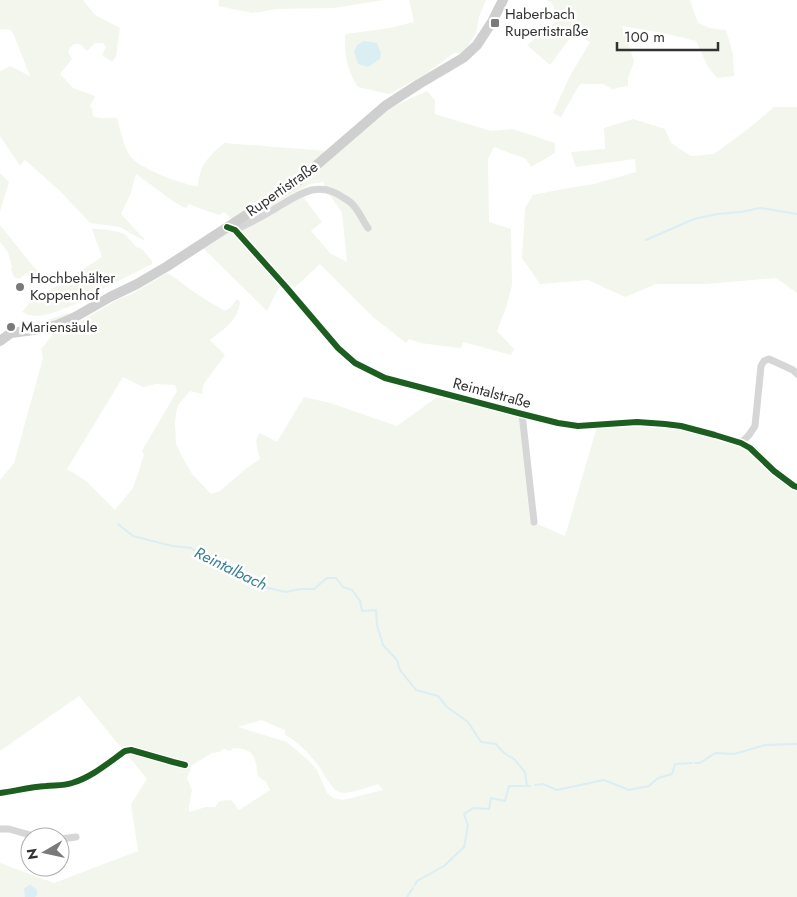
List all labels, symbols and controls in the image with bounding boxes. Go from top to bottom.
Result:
place label: Haberbach Rupertistraße [505,3,589,42]
marker: Haberbach Rupertistraße [489,17,501,29]
scale bar [617,20,718,52]
text: 100 m [624,26,665,48]
street label: Rupertistraße [242,156,323,222]
place label: Hochbehälter Koppenhof [30,267,116,306]
marker: Hochbehälter Koppenhof [14,281,26,293]
place label: Mariensäule [21,316,98,338]
marker: Mariensäule [5,321,17,333]
street label: Reintalstraße [450,372,534,414]
water label: Reintalbach [191,541,271,596]
north arrow [20,827,70,877]
text: N [21,847,43,861]

